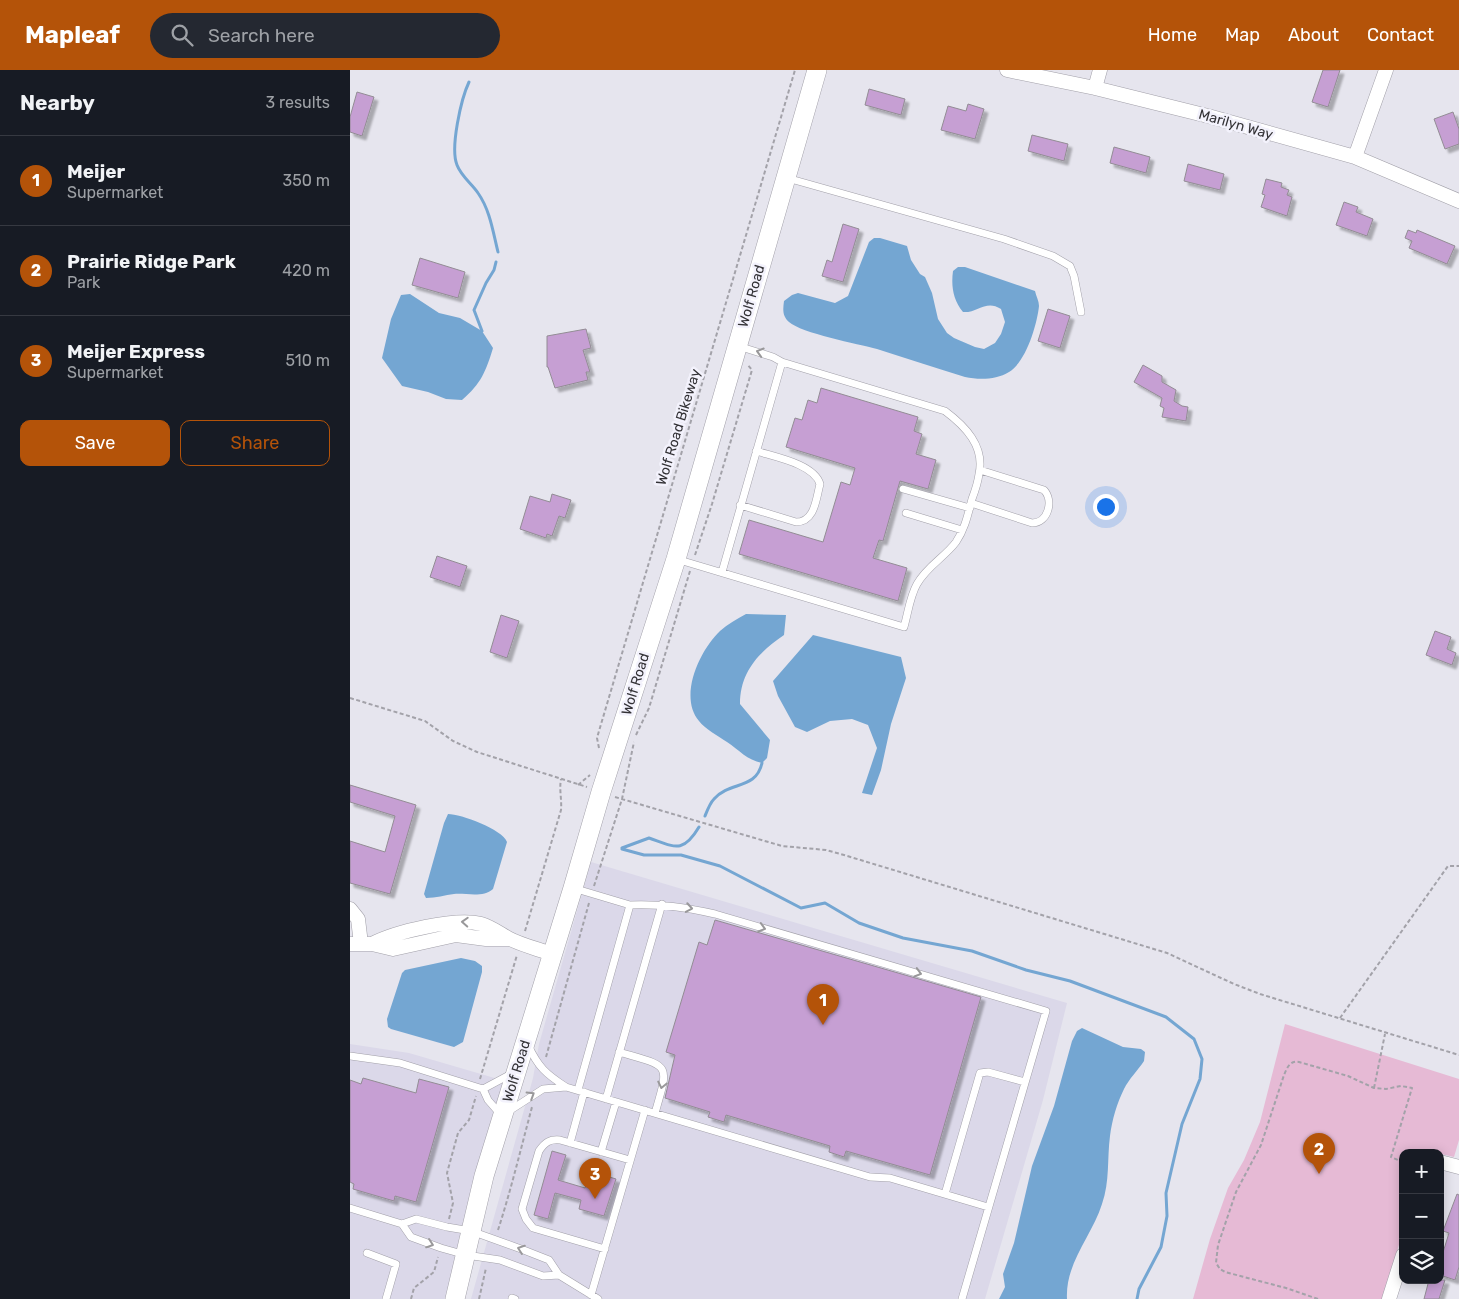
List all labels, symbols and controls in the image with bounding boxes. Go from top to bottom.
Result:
search box [150,13,500,58]
text: Mapleaf [25,21,120,49]
icon: search [168,21,196,49]
text: Search here [208,24,315,47]
text: Home [1148,24,1197,46]
text: Map [1225,24,1260,46]
text: About [1288,24,1339,46]
text: Contact [1367,24,1434,46]
text: Nearby [20,90,95,115]
text: 3 results [265,93,330,112]
street label: Marilyn Way [1197,106,1275,143]
text: Meijer [67,160,125,183]
text: 1 [32,171,40,190]
text: 350 m [283,171,330,190]
text: Supermarket [67,183,163,202]
text: Prairie Ridge Park [67,250,236,273]
text: 2 [31,261,41,280]
text: 420 m [282,261,330,280]
street label: Wolf Road [734,263,768,329]
text: Park [67,273,100,292]
text: Meijer Express [67,340,205,363]
one-way arrow [757,348,765,358]
text: 3 [31,351,41,370]
text: 510 m [286,351,330,370]
text: Supermarket [67,363,163,382]
street label: Wolf Road Bikeway [653,367,704,488]
button: Save [20,420,170,466]
button: Share [180,420,330,466]
your location [1093,494,1119,520]
street label: Wolf Road [618,651,653,717]
one-way arrow [684,903,693,913]
one-way arrow [460,917,468,927]
one-way arrow [758,922,767,933]
one-way arrow [914,968,922,978]
pin: 1 [807,984,839,1025]
street label: Wolf Road [499,1038,534,1104]
one-way arrow [657,1081,668,1090]
one-way arrow [526,1092,535,1102]
pin: 2 [1303,1133,1335,1174]
map controls [1399,1149,1444,1284]
button: + [1399,1149,1444,1194]
pin: 3 [579,1158,611,1199]
button: − [1399,1194,1444,1239]
one-way arrow [426,1238,434,1248]
button: layers [1399,1239,1444,1284]
one-way arrow [517,1245,525,1255]

